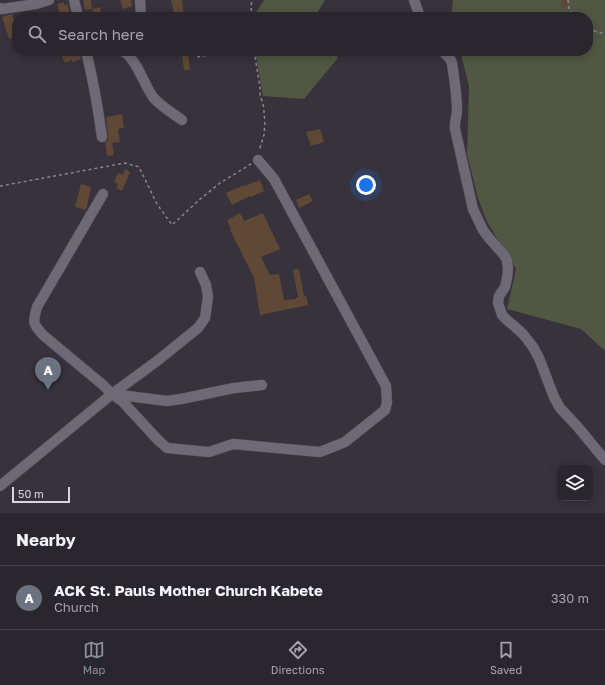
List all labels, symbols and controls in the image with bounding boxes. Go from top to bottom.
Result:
search box [12,12,593,56]
icon: search [26,23,48,45]
text: Search here [58,25,144,43]
your location [356,175,376,195]
pin: A [35,357,61,390]
map controls [557,465,593,501]
button: layers [557,465,593,501]
scale bar [12,485,70,504]
text: 50 m [18,487,44,500]
text: Nearby [16,529,76,550]
text: ACK St. Pauls Mother Church Kabete [54,581,323,599]
text: A [24,590,34,606]
text: 330 m [551,590,589,606]
text: Church [54,599,99,615]
tab: Map [83,639,105,676]
tab: Directions [271,639,325,676]
tab: Saved [490,639,522,676]

